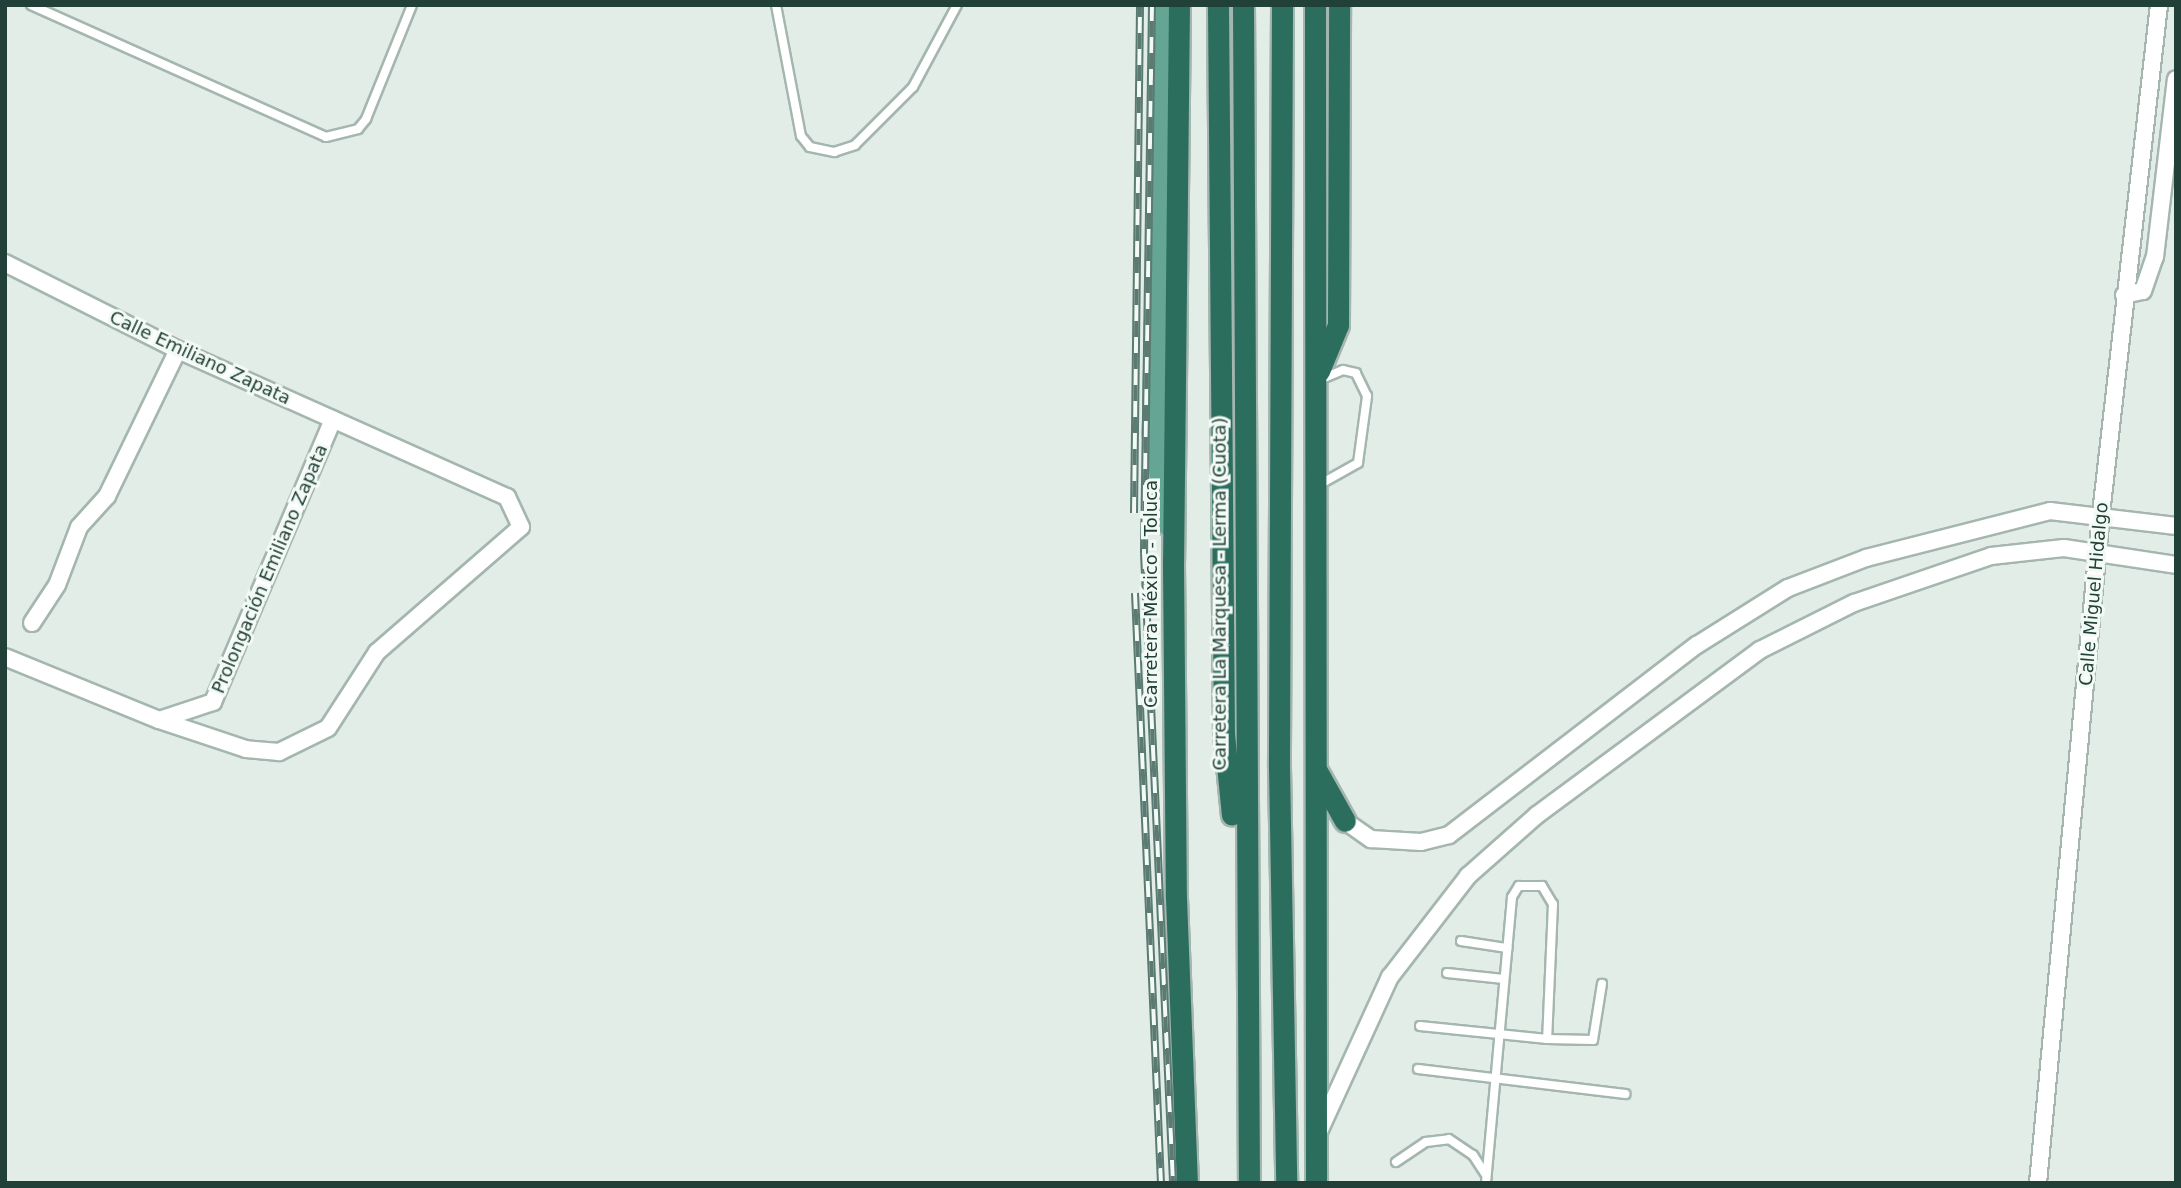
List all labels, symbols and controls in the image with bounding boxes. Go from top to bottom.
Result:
street label: Calle Emiliano Zapata [106,307,294,409]
street label: Carretera La Marquesa - Lerma (Cuota) [1209,417,1231,771]
street label: Prolongación Emiliano Zapata [208,441,332,697]
street label: Carretera México - Toluca [1140,480,1162,708]
street label: Calle Miguel Hidalgo [2075,501,2113,687]

